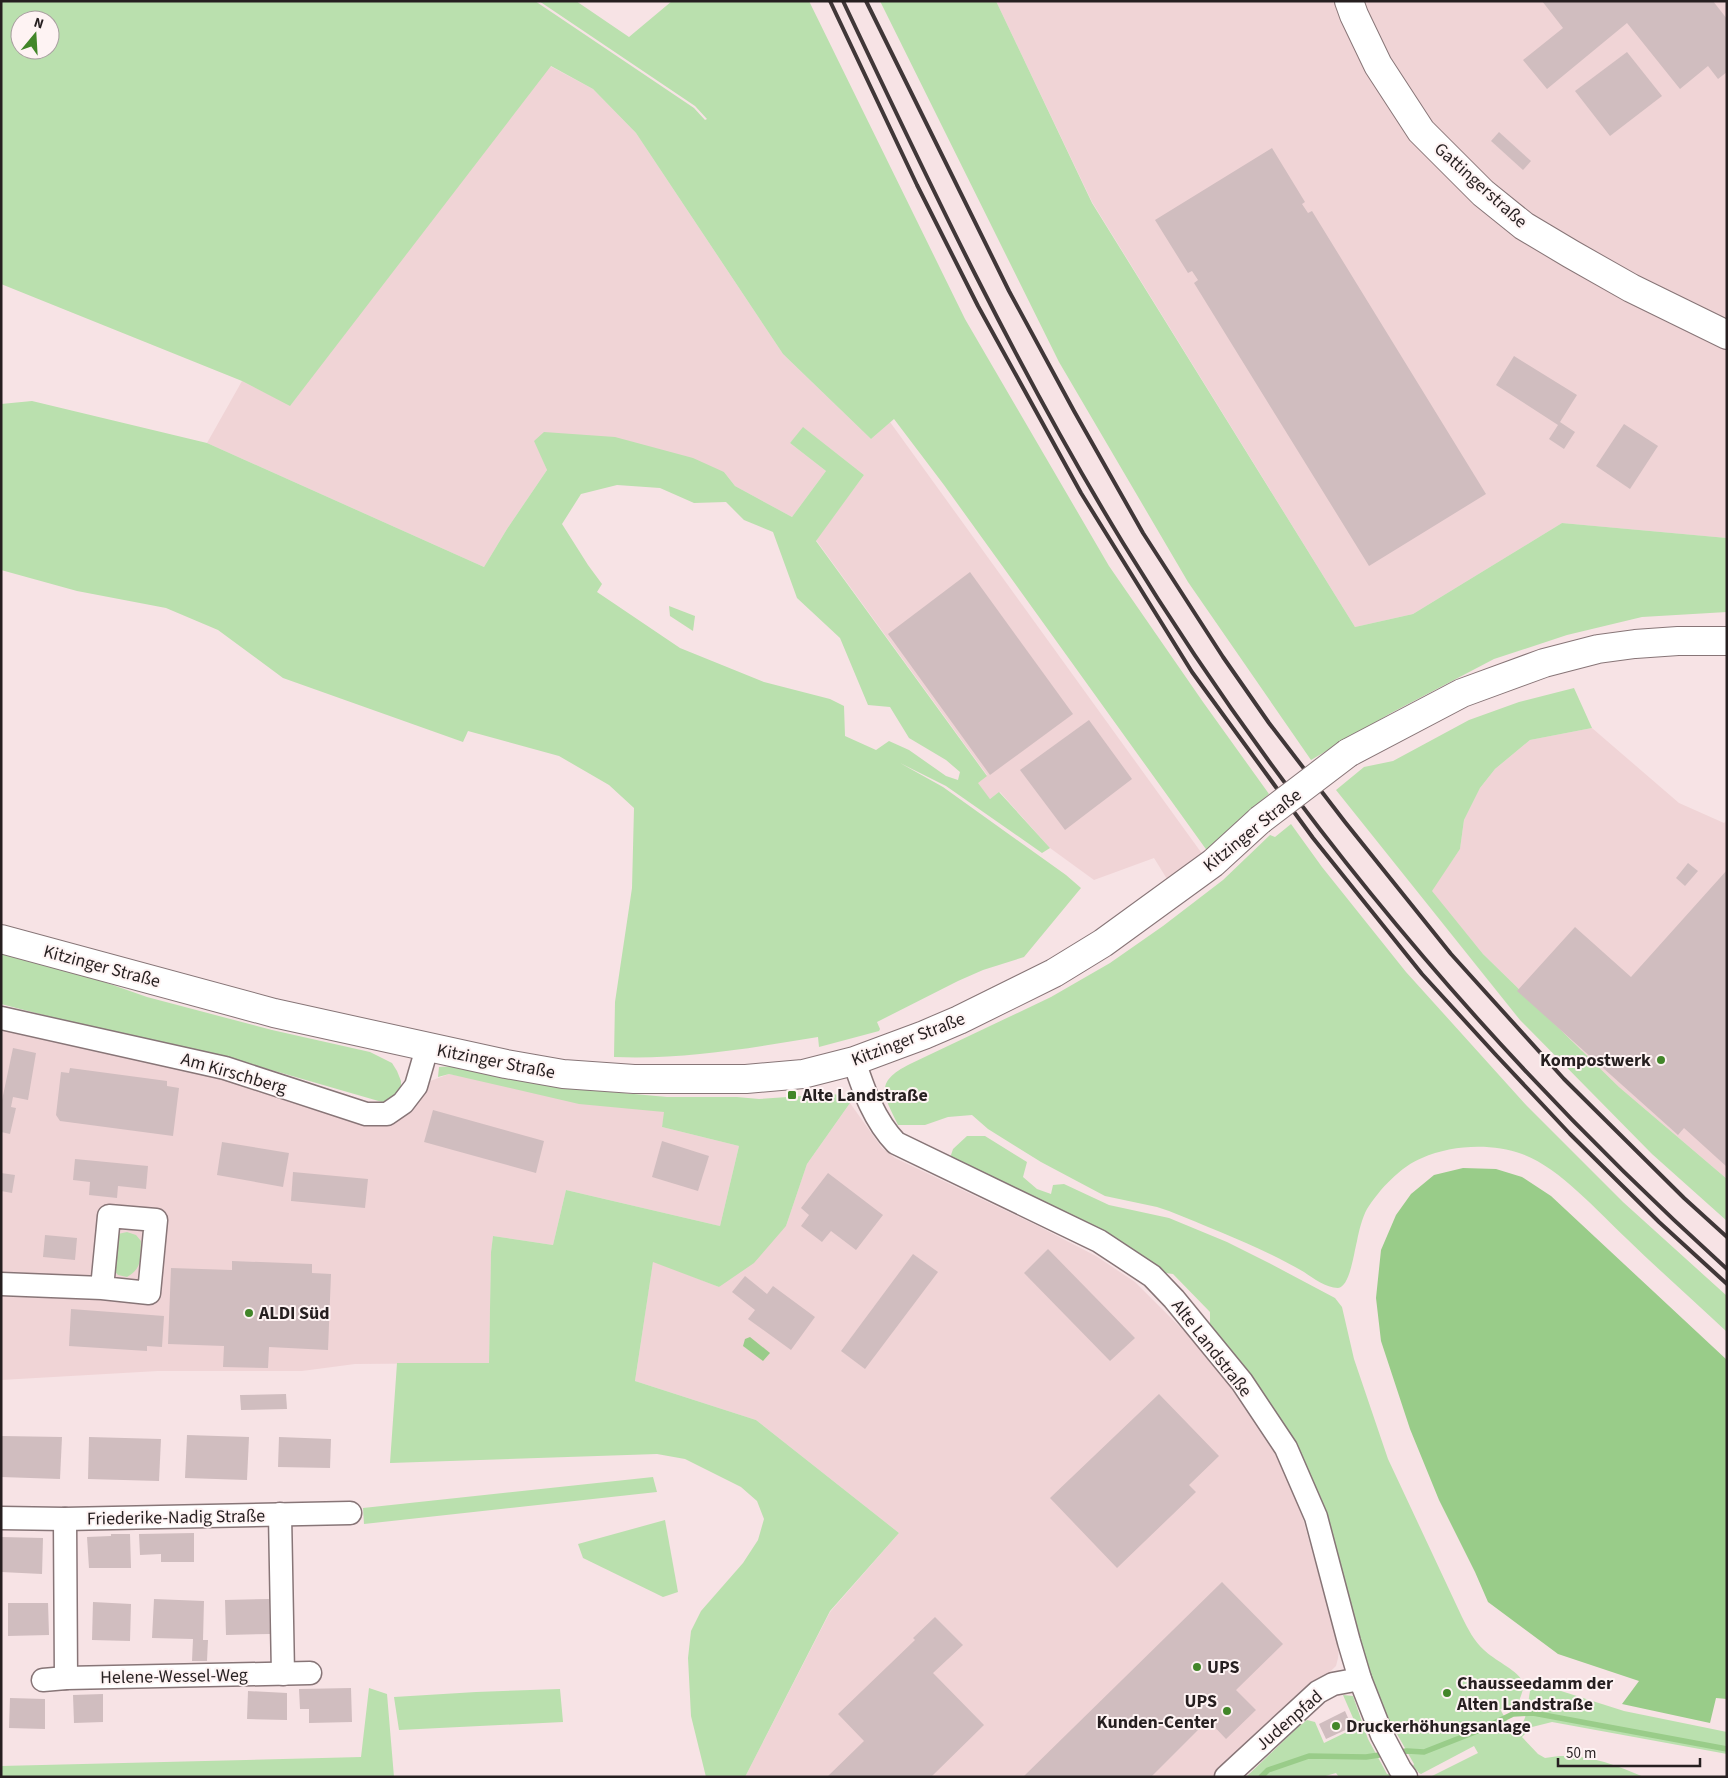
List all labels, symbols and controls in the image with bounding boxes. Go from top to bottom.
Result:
north arrow [10,10,60,60]
text: N [31,13,46,35]
street label: Gattingerstraße [1429,137,1533,234]
street label: Kitzinger Straße [1198,783,1307,878]
street label: Kitzinger Straße [41,939,163,994]
street label: Kitzinger Straße [848,1006,969,1073]
street label: Kitzinger Straße [435,1038,557,1085]
street label: Am Kirschberg [178,1046,290,1101]
place label: Kompostwerk [1540,1048,1651,1073]
marker: Kompostwerk [1655,1054,1667,1066]
place label: Alte Landstraße [801,1083,928,1108]
marker: Alte Landstraße [786,1089,798,1101]
street label: Alte Landstraße [1165,1294,1258,1402]
place label: ALDI Süd [258,1301,330,1326]
marker: ALDI Süd [243,1307,255,1319]
street label: Friederike-Nadig Straße [87,1503,265,1532]
place label: UPS [1207,1655,1240,1680]
marker: UPS [1191,1661,1203,1673]
street label: Helene-Wessel-Weg [100,1663,248,1690]
place label: Chausseedamm der Alten Landstraße [1456,1671,1614,1717]
street label: Judenpfad [1251,1684,1328,1756]
marker: Chausseedamm der Alten Landstraße [1441,1687,1453,1699]
place label: UPS Kunden-Center [1097,1689,1218,1735]
marker: UPS Kunden-Center [1221,1705,1233,1717]
place label: Druckerhöhungsanlage [1346,1714,1531,1739]
marker: Druckerhöhungsanlage [1330,1720,1342,1732]
scale bar [1558,1736,1700,1768]
text: 50 m [1566,1743,1596,1764]

